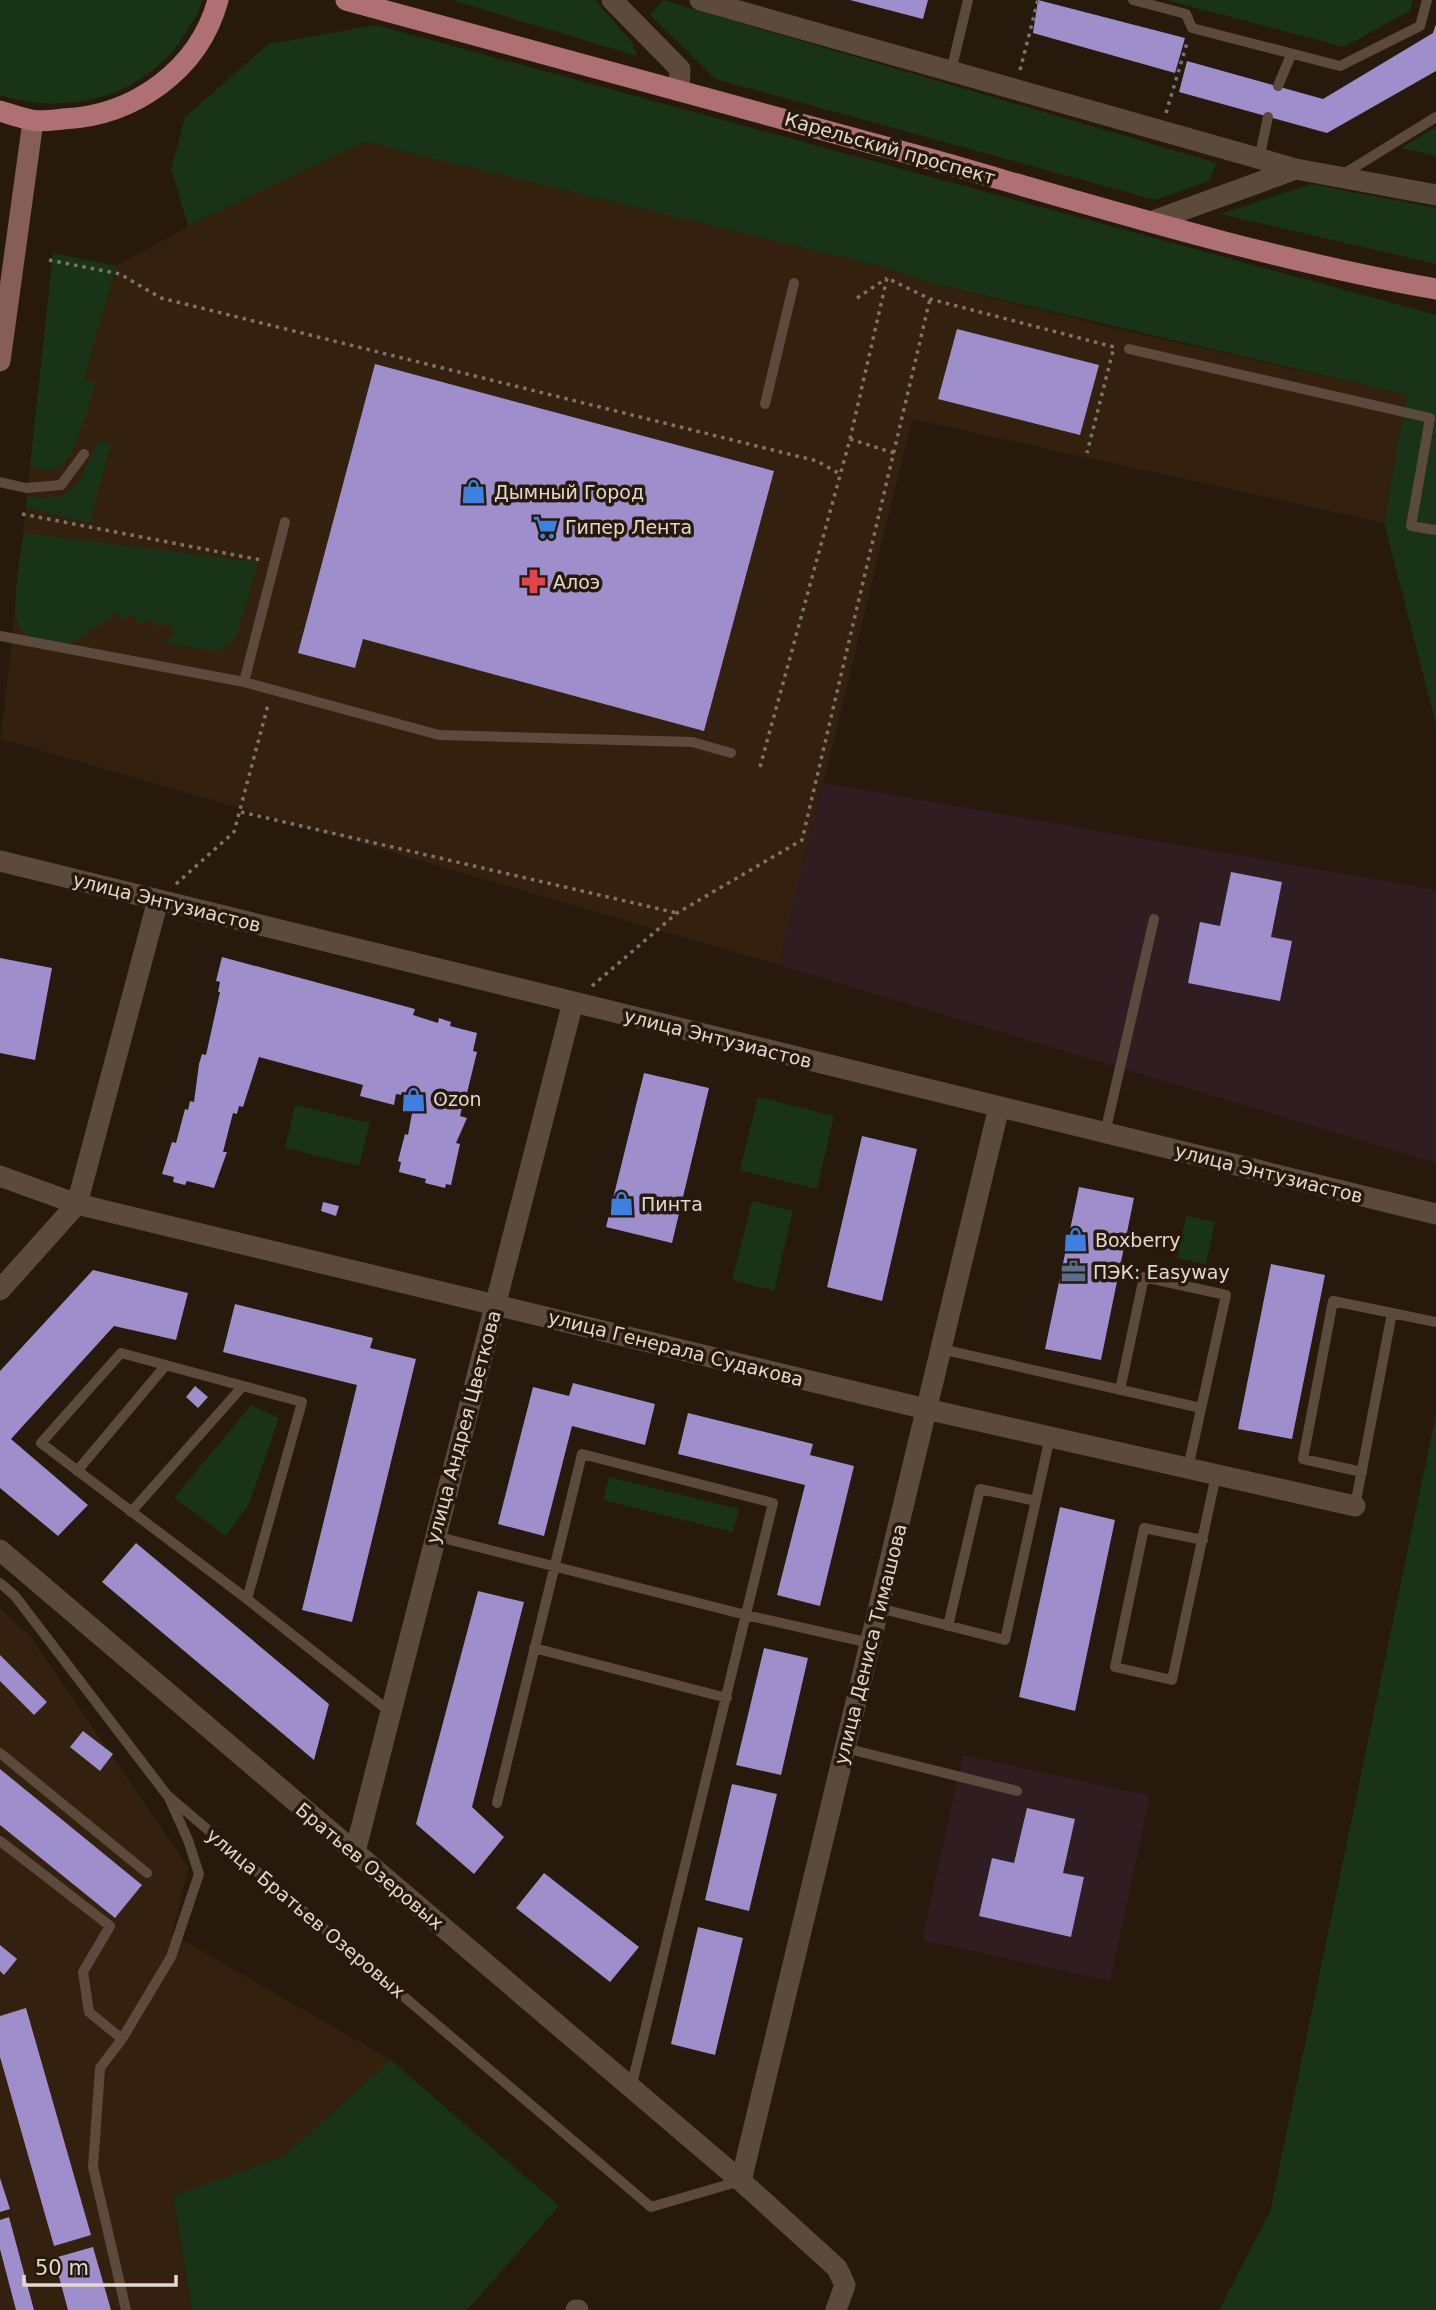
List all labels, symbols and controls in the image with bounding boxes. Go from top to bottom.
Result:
street label: Карельский проспект [782,107,998,189]
shop icon: Дымный Город [460,478,488,506]
place label: Дымный Город [494,481,644,503]
supermarket icon: Гипер Лента [531,513,559,541]
place label: Гипер Лента [565,516,692,538]
pharmacy icon: Алоэ [519,568,547,596]
place label: Алоэ [553,571,600,593]
street label: улица Энтузиастов [71,868,263,936]
street label: улица Энтузиастов [622,1004,814,1072]
shop icon: Ozon [399,1085,427,1113]
place label: Ozon [433,1088,482,1110]
street label: улица Энтузиастов [1173,1139,1365,1207]
shop icon: Пинта [607,1190,635,1218]
place label: Пинта [641,1193,703,1215]
shop icon: Boxberry [1061,1226,1089,1254]
place label: Boxberry [1095,1229,1181,1251]
office icon: ПЭК: Easyway [1059,1258,1087,1286]
place label: ПЭК: Easyway [1093,1261,1230,1283]
street label: улица Генерала Судакова [546,1306,806,1390]
street label: улица Андрея Цветкова [421,1308,505,1546]
street label: улица Дениса Тимашова [829,1521,911,1767]
street label: Братьев Озеровых [292,1798,448,1934]
street label: улица Братьев Озеровых [202,1824,410,2002]
scale bar [24,2244,177,2288]
text: 50 m [35,2256,89,2280]

